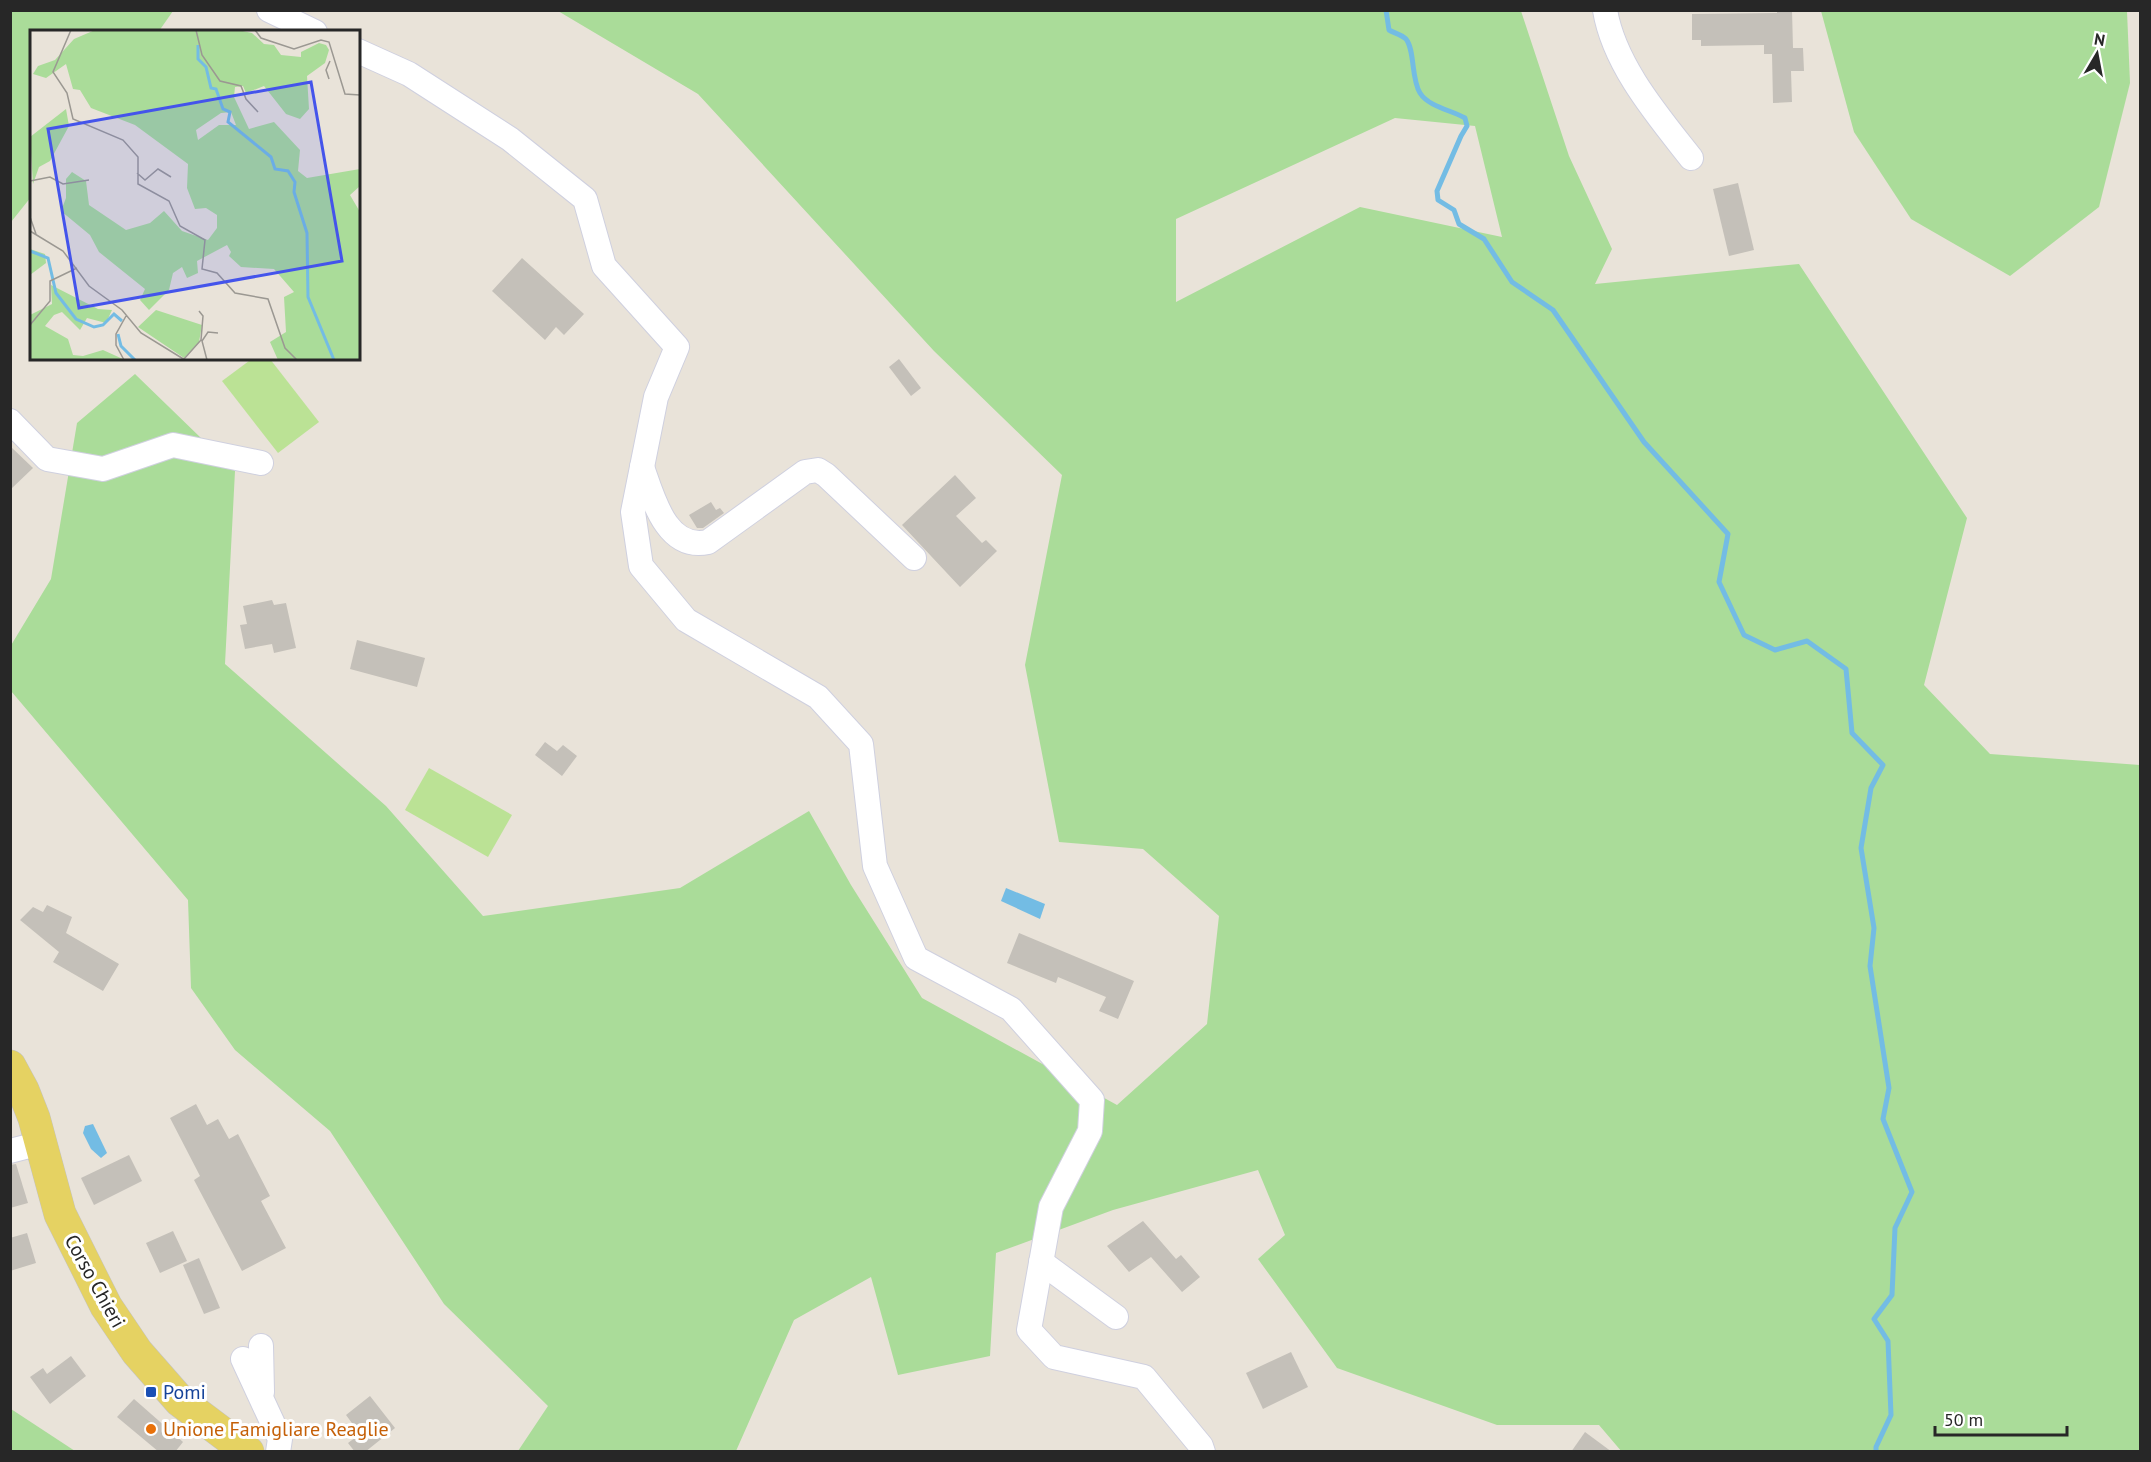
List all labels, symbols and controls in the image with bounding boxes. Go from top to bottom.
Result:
north arrow [2067,24,2127,84]
text: N [2093,28,2107,50]
inset map [30,30,360,360]
street label: Corso Chieri [59,1230,131,1332]
place label: Pomi [163,1379,206,1405]
marker: Pomi [144,1385,158,1399]
scale bar [1935,1399,2067,1437]
text: 50 m [1944,1408,1983,1431]
place label: Unione Famigliare Reaglie [163,1416,389,1442]
marker: Unione Famigliare Reaglie [144,1422,158,1436]

